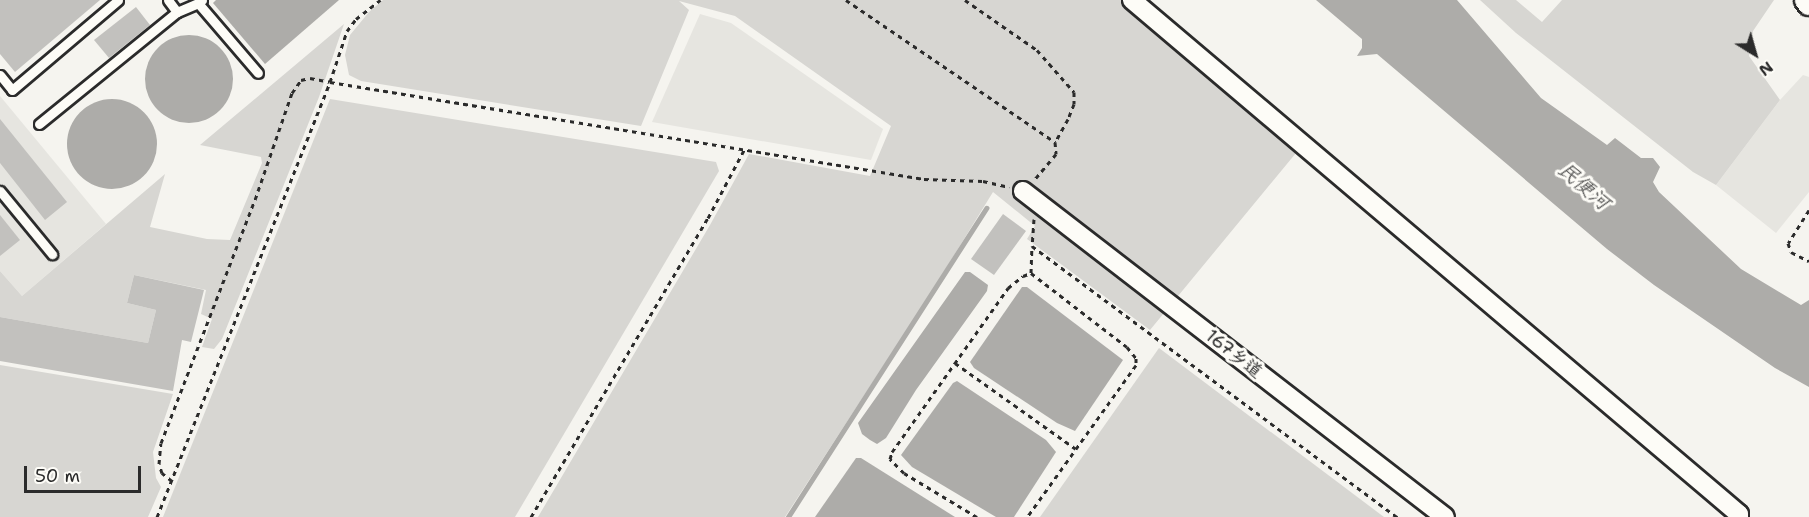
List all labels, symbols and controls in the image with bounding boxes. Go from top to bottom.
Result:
north arrow [1725,24,1785,84]
text: N [1755,57,1778,81]
water label: 民便河 [1553,157,1615,215]
street label: 167乡道 [1201,325,1267,383]
scale bar [27,454,144,492]
text: 50 m [35,464,80,488]

